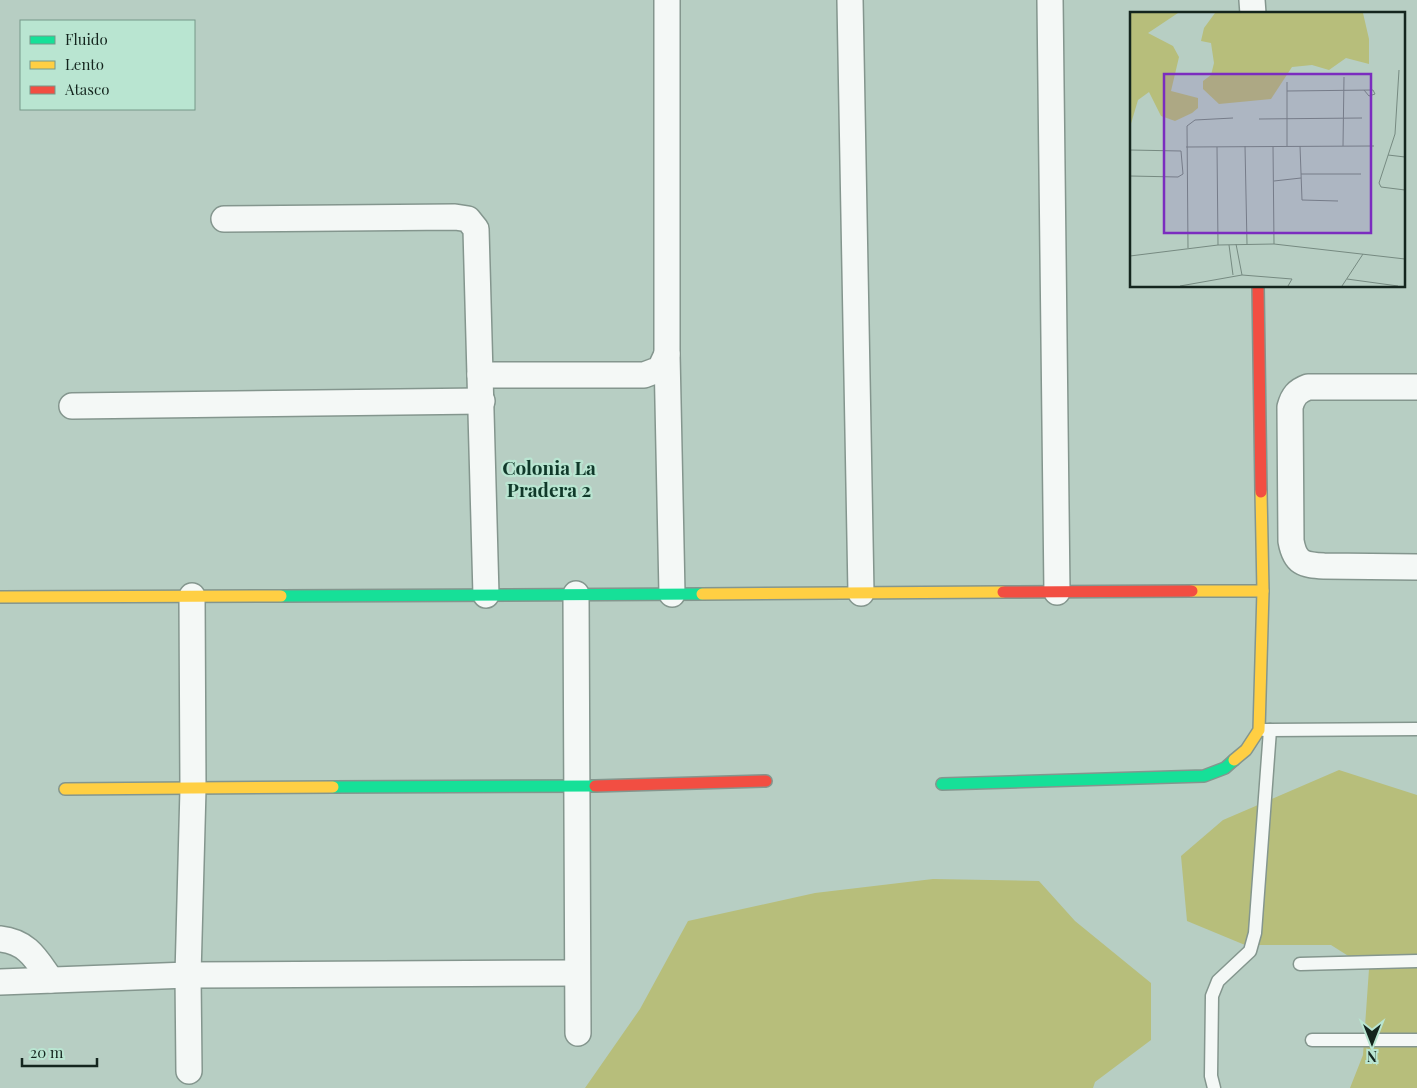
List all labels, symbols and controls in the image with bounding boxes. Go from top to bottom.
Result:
inset map [1130,12,1404,288]
legend [20,20,195,110]
text: Fluido [65,29,108,49]
text: Lento [65,54,104,74]
text: Atasco [64,79,109,99]
district label: Colonia La Pradera 2 [502,454,596,502]
north arrow [1347,1018,1397,1068]
scale bar [22,1036,98,1068]
text: 20 m [30,1042,64,1062]
text: N [1367,1047,1377,1066]

